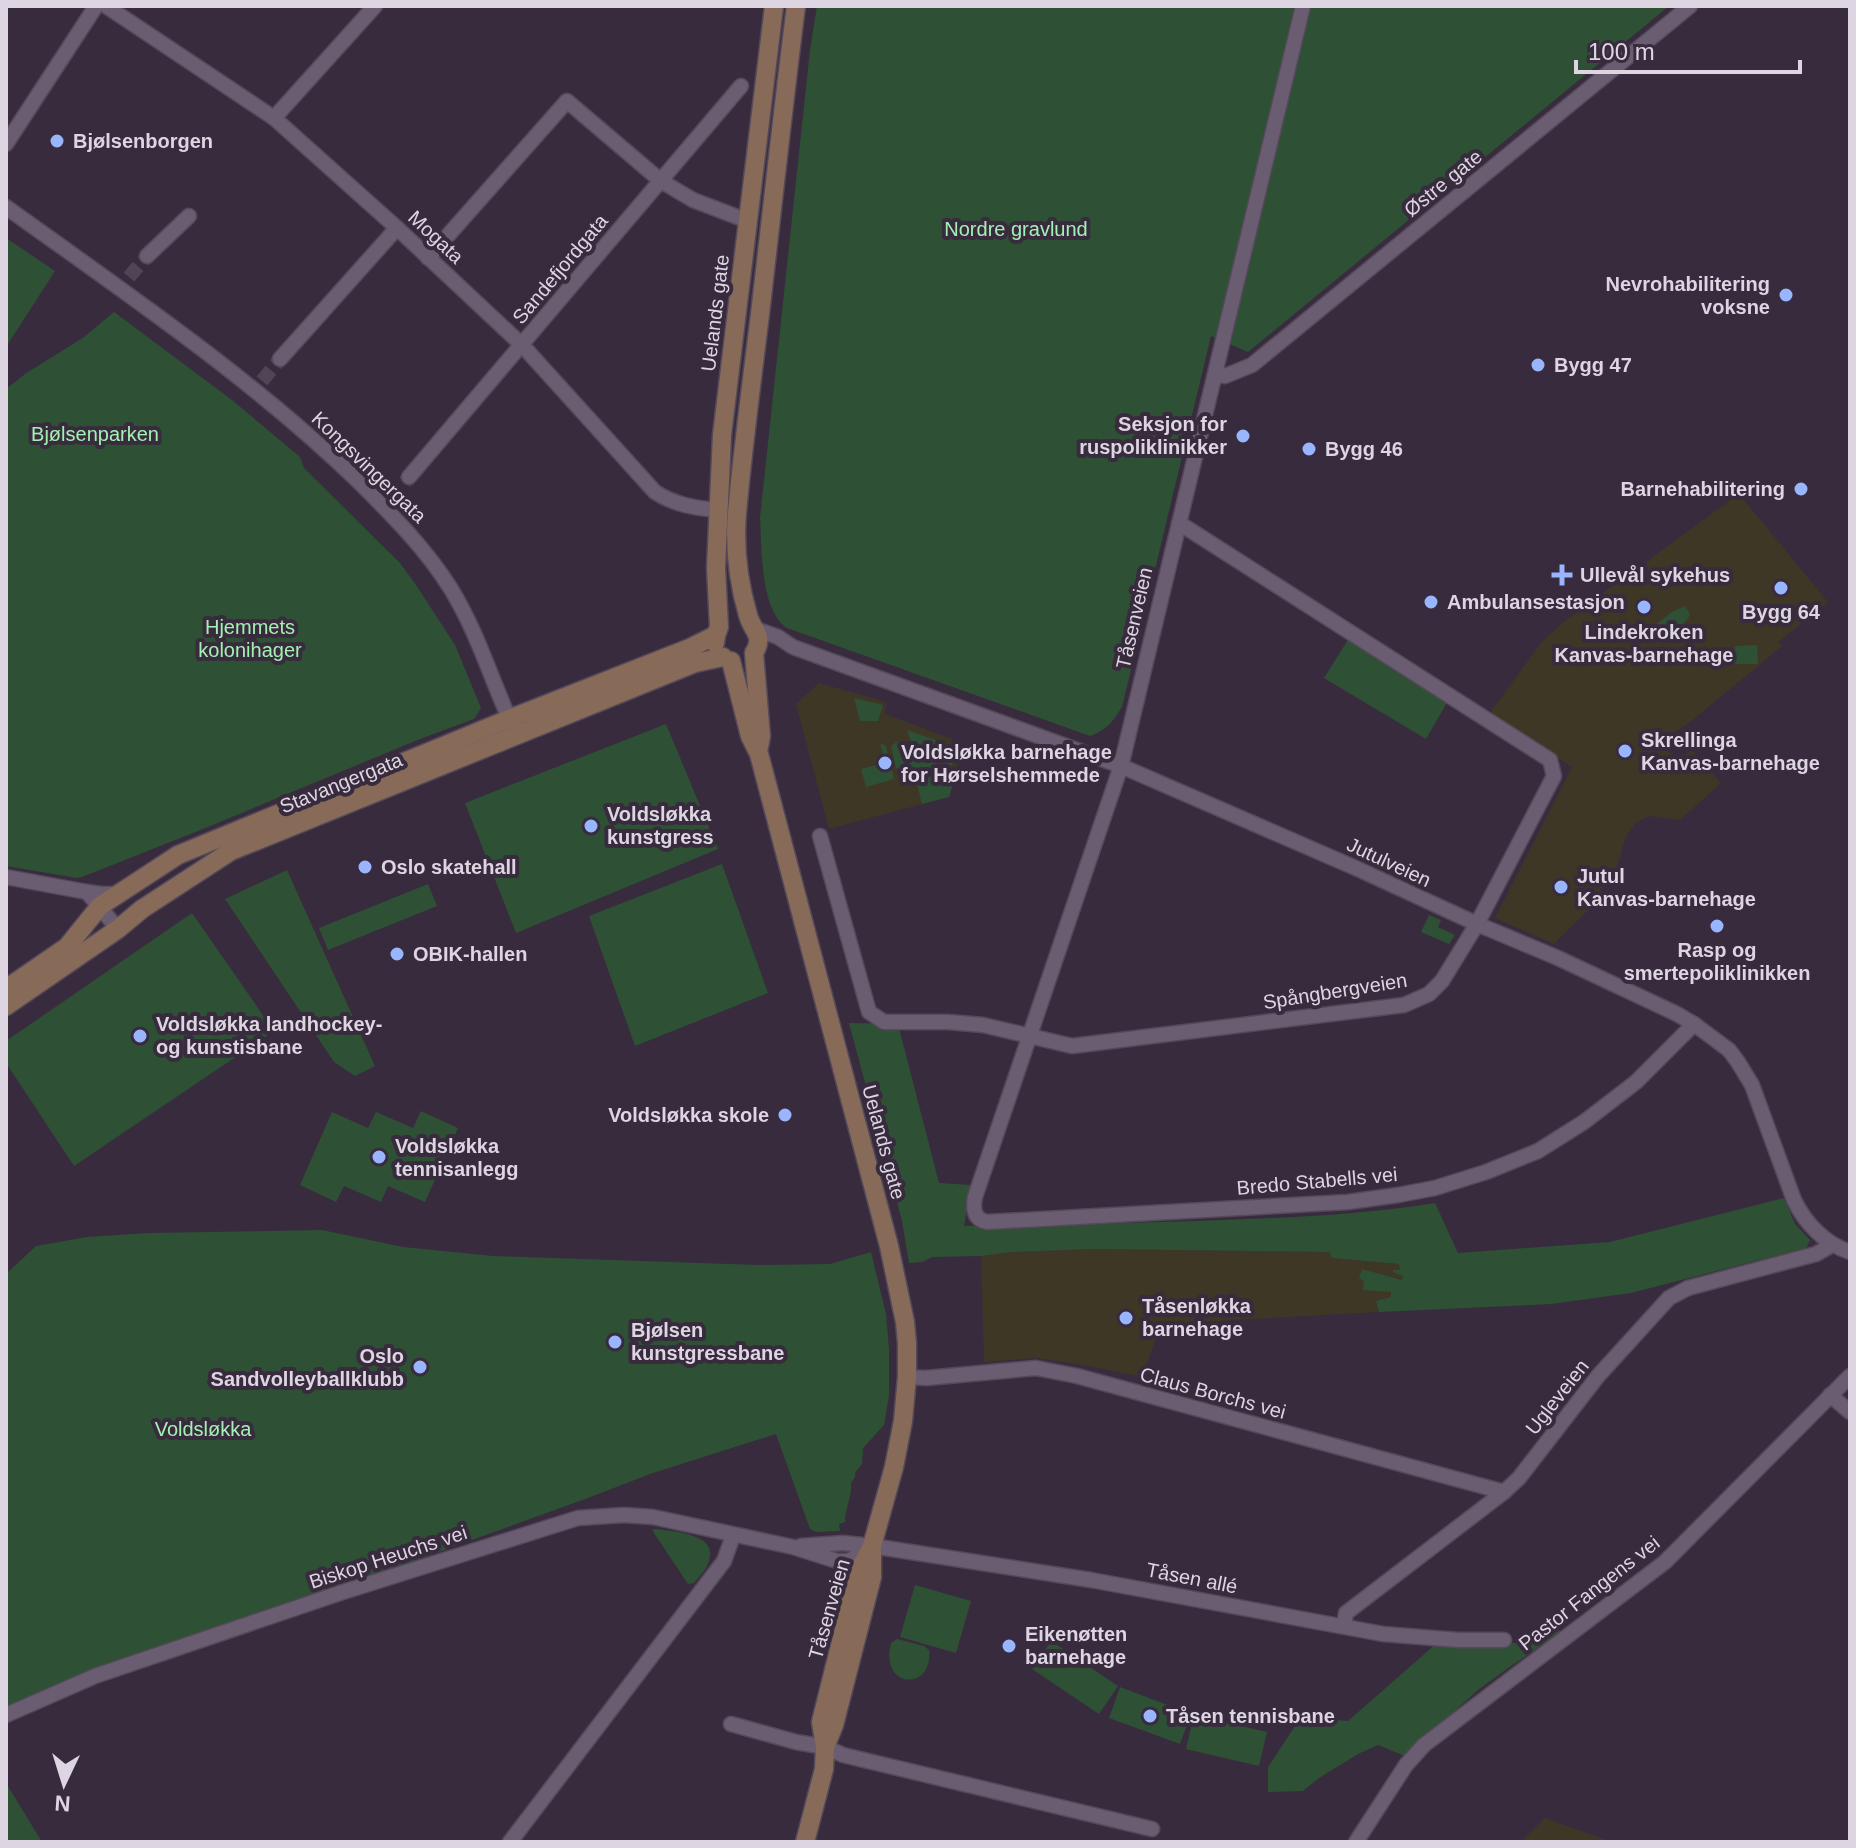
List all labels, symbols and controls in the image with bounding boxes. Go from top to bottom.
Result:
scale bar [1576,24,1800,74]
text: 100 m [1588,38,1655,65]
place label: Bjølsenborgen [73,130,213,152]
marker: Bjølsenborgen [48,132,66,150]
street label: Østre gate [1400,145,1486,221]
street label: Mogata [404,206,469,268]
street label: Sandefjordgata [508,209,613,328]
park label: Nordre gravlund [944,218,1088,240]
street label: Uelands gate [697,253,733,373]
place label: Nevrohabilitering voksne [1606,273,1770,318]
marker: Nevrohabilitering voksne [1777,286,1795,304]
place label: Bygg 47 [1554,354,1632,376]
marker: Bygg 47 [1529,356,1547,374]
street label: Kongsvingergata [307,407,431,528]
place label: Seksjon for ruspoliklinikker [1079,413,1227,458]
park label: Bjølsenparken [31,423,159,445]
marker: Seksjon for ruspoliklinikker [1234,427,1252,445]
place label: Bygg 46 [1325,438,1403,460]
marker: Bygg 46 [1300,440,1318,458]
place label: Barnehabilitering [1621,478,1785,500]
marker: Barnehabilitering [1792,480,1810,498]
marker: Ullevål sykehus [1551,564,1573,586]
place label: Ullevål sykehus [1580,564,1730,586]
street label: Tåsenveien [1112,565,1156,671]
marker: Bygg 64 [1772,579,1790,597]
place label: Ambulansestasjon [1447,591,1625,613]
marker: Ambulansestasjon [1422,593,1440,611]
marker: Lindekroken Kanvas-barnehage [1635,598,1653,616]
place label: Bygg 64 [1742,601,1821,623]
park label: Hjemmets kolonihager [198,616,302,661]
place label: Lindekroken Kanvas-barnehage [1555,621,1733,666]
place label: Skrellinga Kanvas-barnehage [1641,729,1820,774]
place label: Voldsløkka barnehage for Hørselshemmede [901,741,1112,786]
marker: Skrellinga Kanvas-barnehage [1616,742,1634,760]
street label: Stavangergata [277,748,406,818]
marker: Voldsløkka barnehage for Hørselshemmede [876,754,894,772]
place label: Voldsløkka kunstgress [607,803,714,848]
marker: Voldsløkka kunstgress [582,817,600,835]
street label: Jutulveien [1344,833,1434,891]
place label: Oslo skatehall [381,856,517,878]
marker: Oslo skatehall [356,858,374,876]
place label: Jutul Kanvas-barnehage [1577,865,1756,910]
marker: Jutul Kanvas-barnehage [1552,878,1570,896]
marker: Rasp og smertepoliklinikken [1708,917,1726,935]
place label: Rasp og smertepoliklinikken [1624,939,1810,984]
place label: OBIK-hallen [413,943,527,965]
marker: OBIK-hallen [388,945,406,963]
street label: Spångbergveien [1261,969,1409,1013]
place label: Voldsløkka landhockey- og kunstisbane [156,1013,382,1058]
marker: Voldsløkka landhockey- og kunstisbane [131,1027,149,1045]
street label: Uelands gate [858,1082,910,1202]
place label: Voldsløkka skole [608,1104,769,1126]
marker: Voldsløkka skole [776,1106,794,1124]
place label: Voldsløkka tennisanlegg [395,1135,518,1180]
marker: Voldsløkka tennisanlegg [370,1148,388,1166]
street label: Bredo Stabells vei [1236,1163,1398,1199]
place label: Tåsenløkka barnehage [1142,1295,1252,1340]
marker: Tåsenløkka barnehage [1117,1309,1135,1327]
place label: Bjølsen kunstgressbane [631,1319,784,1364]
marker: Bjølsen kunstgressbane [606,1333,624,1351]
place label: Oslo Sandvolleyballklubb [211,1345,404,1390]
street label: Ugleveien [1521,1355,1593,1439]
marker: Oslo Sandvolleyballklubb [411,1358,429,1376]
street label: Claus Borchs vei [1138,1363,1288,1423]
park label: Voldsløkka [155,1418,252,1440]
street label: Biskop Heuchs vei [306,1521,470,1593]
street label: Pastor Fangens vei [1514,1531,1664,1655]
street label: Tåsenveien [804,1556,854,1662]
street label: Tåsen allé [1145,1558,1239,1598]
place label: Eikenøtten barnehage [1025,1623,1127,1668]
marker: Eikenøtten barnehage [1000,1637,1018,1655]
place label: Tåsen tennisbane [1166,1705,1335,1727]
marker: Tåsen tennisbane [1141,1707,1159,1725]
north arrow [24,1744,104,1824]
text: N [54,1790,71,1816]

